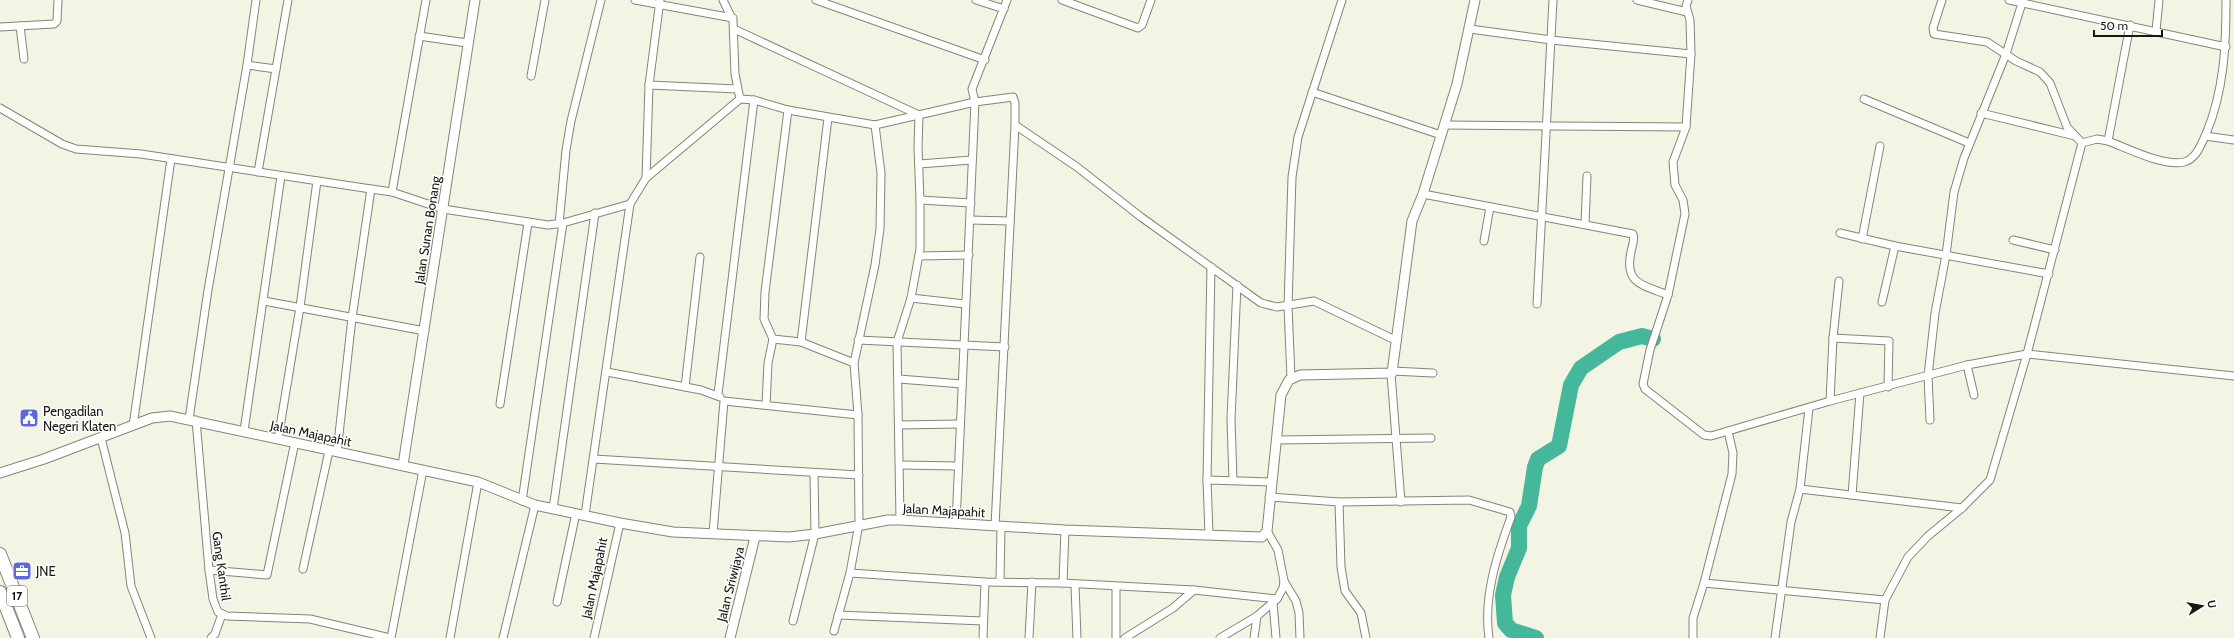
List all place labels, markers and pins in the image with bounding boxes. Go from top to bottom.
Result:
place label: Pengadilan Negeri Klaten [43,403,116,434]
public building icon: Pengadilan Negeri Klaten [18,407,40,429]
office icon: JNE [11,560,33,582]
place label: JNE [35,563,56,579]

